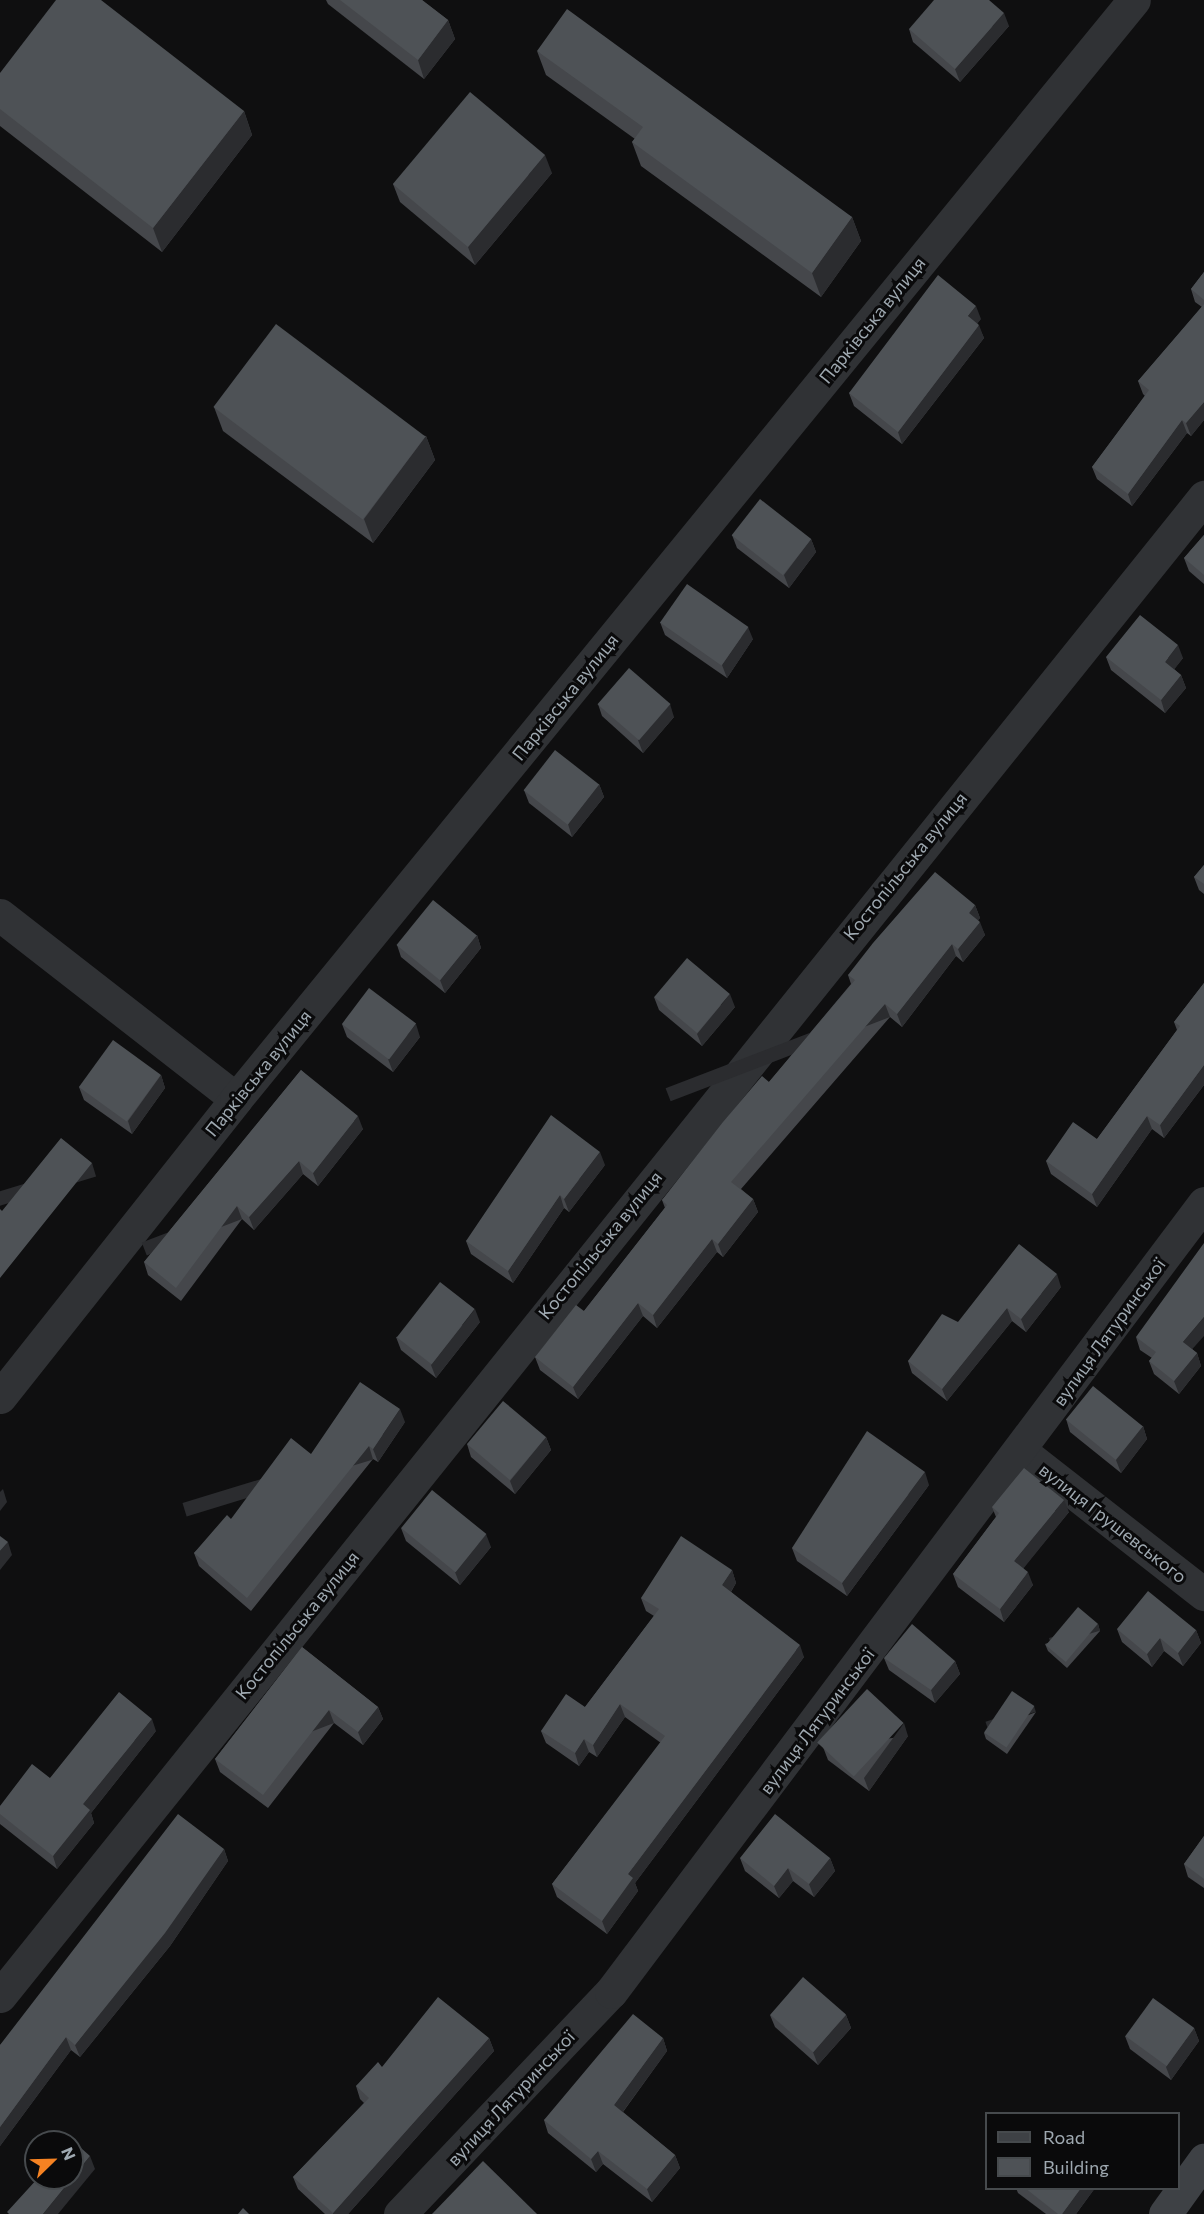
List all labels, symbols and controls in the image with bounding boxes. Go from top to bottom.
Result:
street label: Парківська вулиця [814,252,930,388]
street label: Парківська вулиця [507,629,623,765]
street label: Костопільська вулиця [839,788,971,944]
street label: Парківська вулиця [200,1005,316,1141]
street label: Костопільська вулиця [534,1167,666,1323]
street label: вулиця Лятуринської [1048,1254,1170,1410]
street label: вулиця Грушевського [1035,1459,1191,1587]
street label: Костопільська вулиця [231,1547,363,1703]
street label: вулиця Лятуринської [755,1644,879,1798]
street label: вулиця Лятуринської [443,2026,579,2170]
legend [985,2112,1180,2190]
text: Road [1043,2126,1085,2148]
north arrow [24,2130,84,2190]
text: N [58,2144,80,2163]
text: Building [1043,2156,1109,2178]

